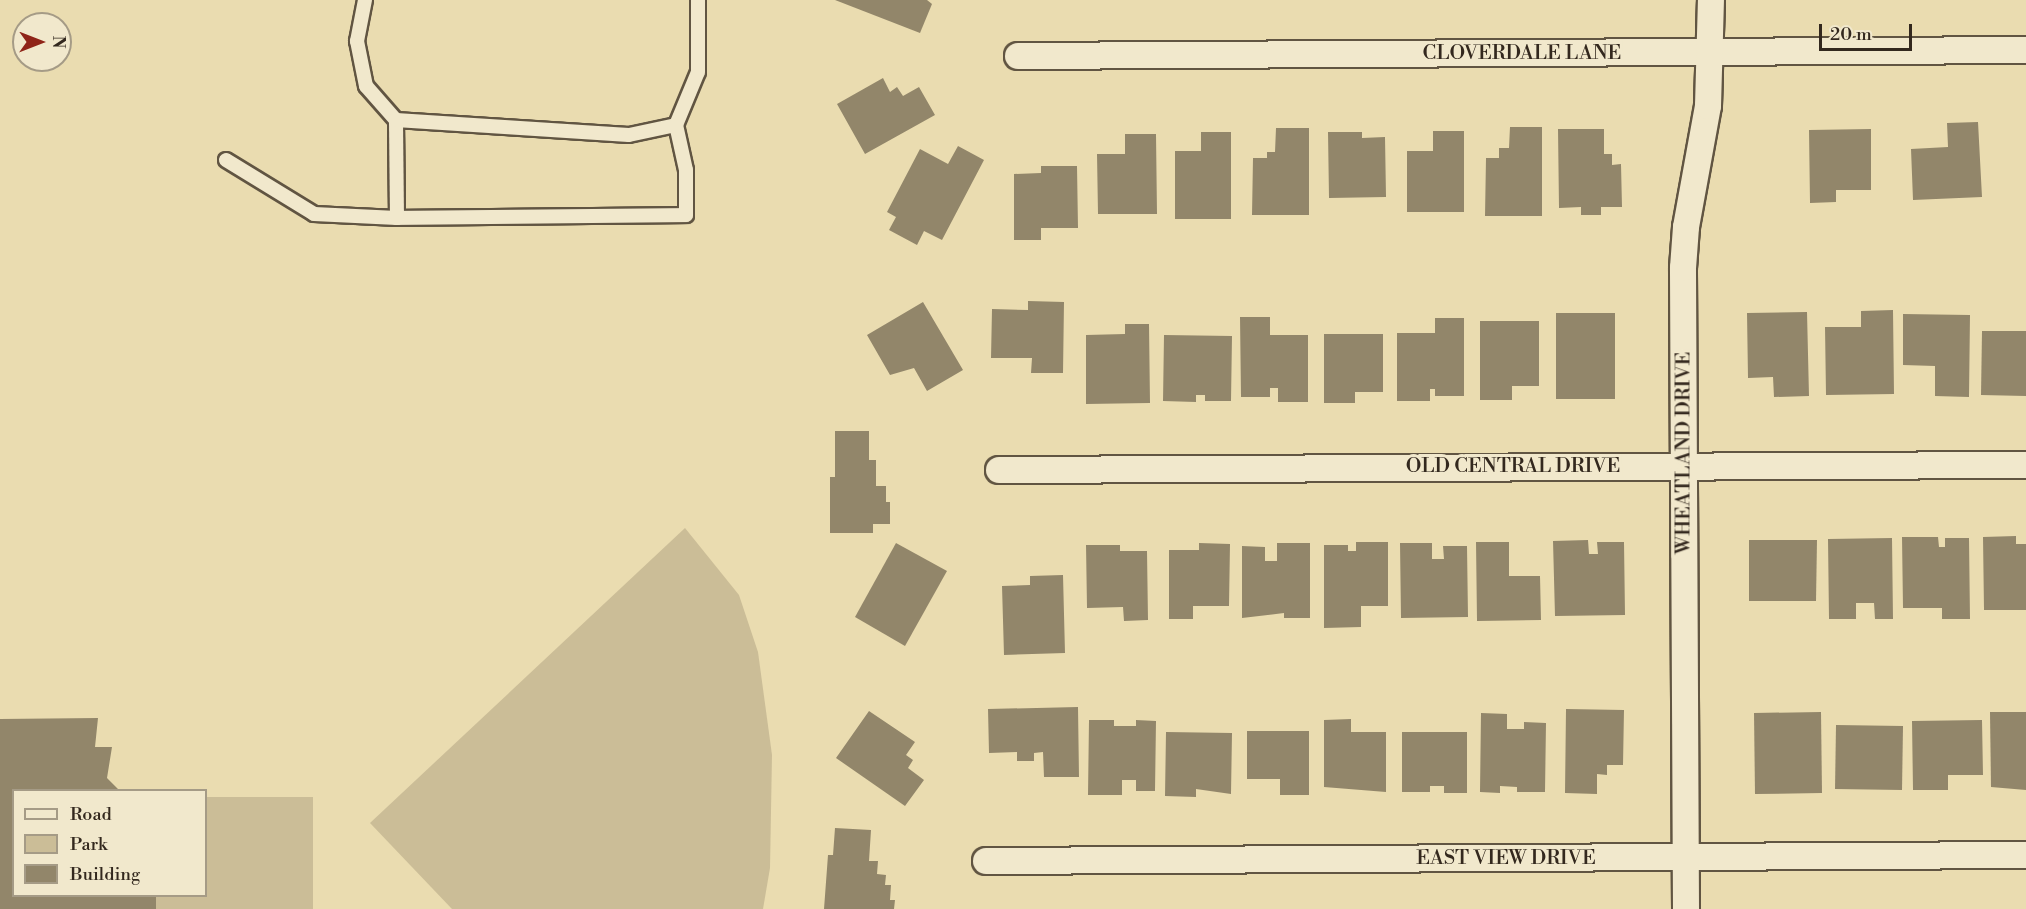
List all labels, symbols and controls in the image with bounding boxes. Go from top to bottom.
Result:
north arrow [12,12,72,72]
scale bar [1822,12,1915,50]
text: 20 m [1830,23,1872,46]
text: N [48,36,68,48]
street label: CLOVERDALE LANE [1423,41,1621,65]
street label: WHEATLAND DRIVE [1672,352,1696,554]
street label: OLD CENTRAL DRIVE [1406,454,1620,478]
legend [12,789,207,897]
text: Road [70,803,112,826]
text: Park [70,833,107,856]
street label: EAST VIEW DRIVE [1416,846,1596,870]
text: Building [70,863,140,886]

